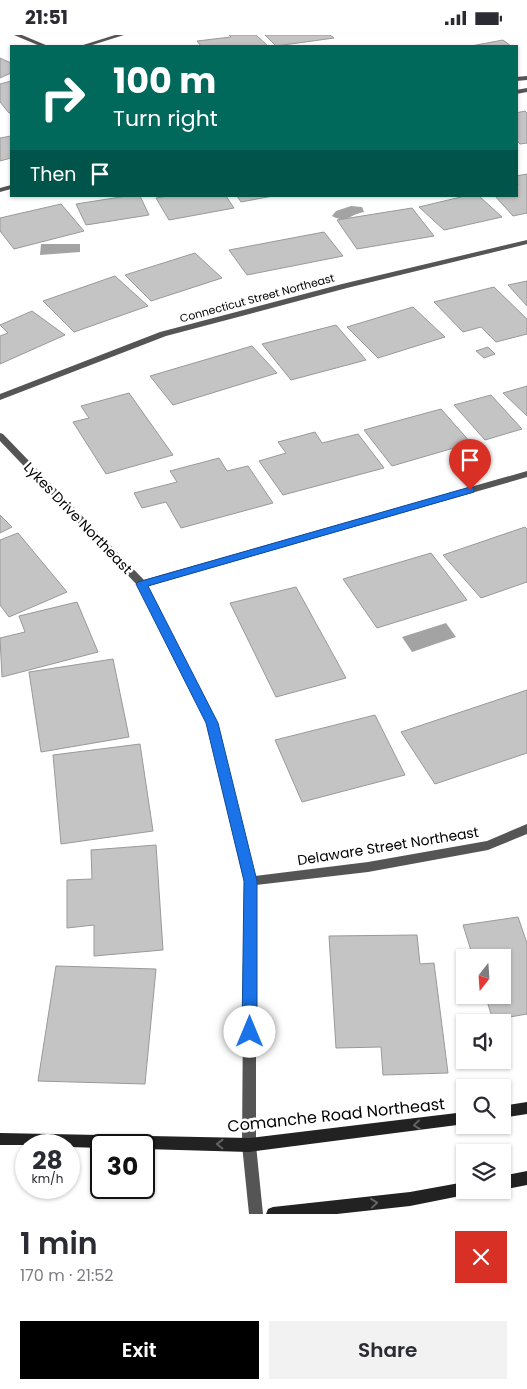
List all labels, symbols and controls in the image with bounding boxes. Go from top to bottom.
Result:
text: 21:51 [25,4,68,31]
text: 100 m [113,56,216,105]
icon: right [30,65,95,130]
text: Turn right [113,103,218,134]
icon: arrive [86,160,114,188]
text: Then [30,161,76,188]
street label: Connecticut Street Northeast [178,270,336,326]
pin [449,439,491,490]
icon: arrive [456,446,484,474]
street label: Lykes Drive Northeast [19,458,137,578]
street label: Delaware Street Northeast [296,822,480,870]
north arrow [456,949,511,1004]
map controls [456,949,511,1199]
position arrow [223,1005,275,1057]
button: sound [456,1014,511,1069]
button: search [456,1079,511,1134]
street label: Comanche Road Northeast [226,1092,446,1138]
one-way arrow [412,1119,420,1130]
speed limit sign: 30 [90,1134,155,1199]
one-way arrow [216,1139,224,1149]
text: 28 [32,1143,63,1178]
button: layers [456,1144,511,1199]
text: km/h [32,1170,63,1187]
one-way arrow [370,1198,378,1209]
text: 1 min [20,1222,98,1265]
button: close [455,1231,507,1283]
text: 170 m · 21:52 [20,1264,114,1287]
button: Exit [20,1321,259,1379]
button: Share [269,1321,507,1379]

